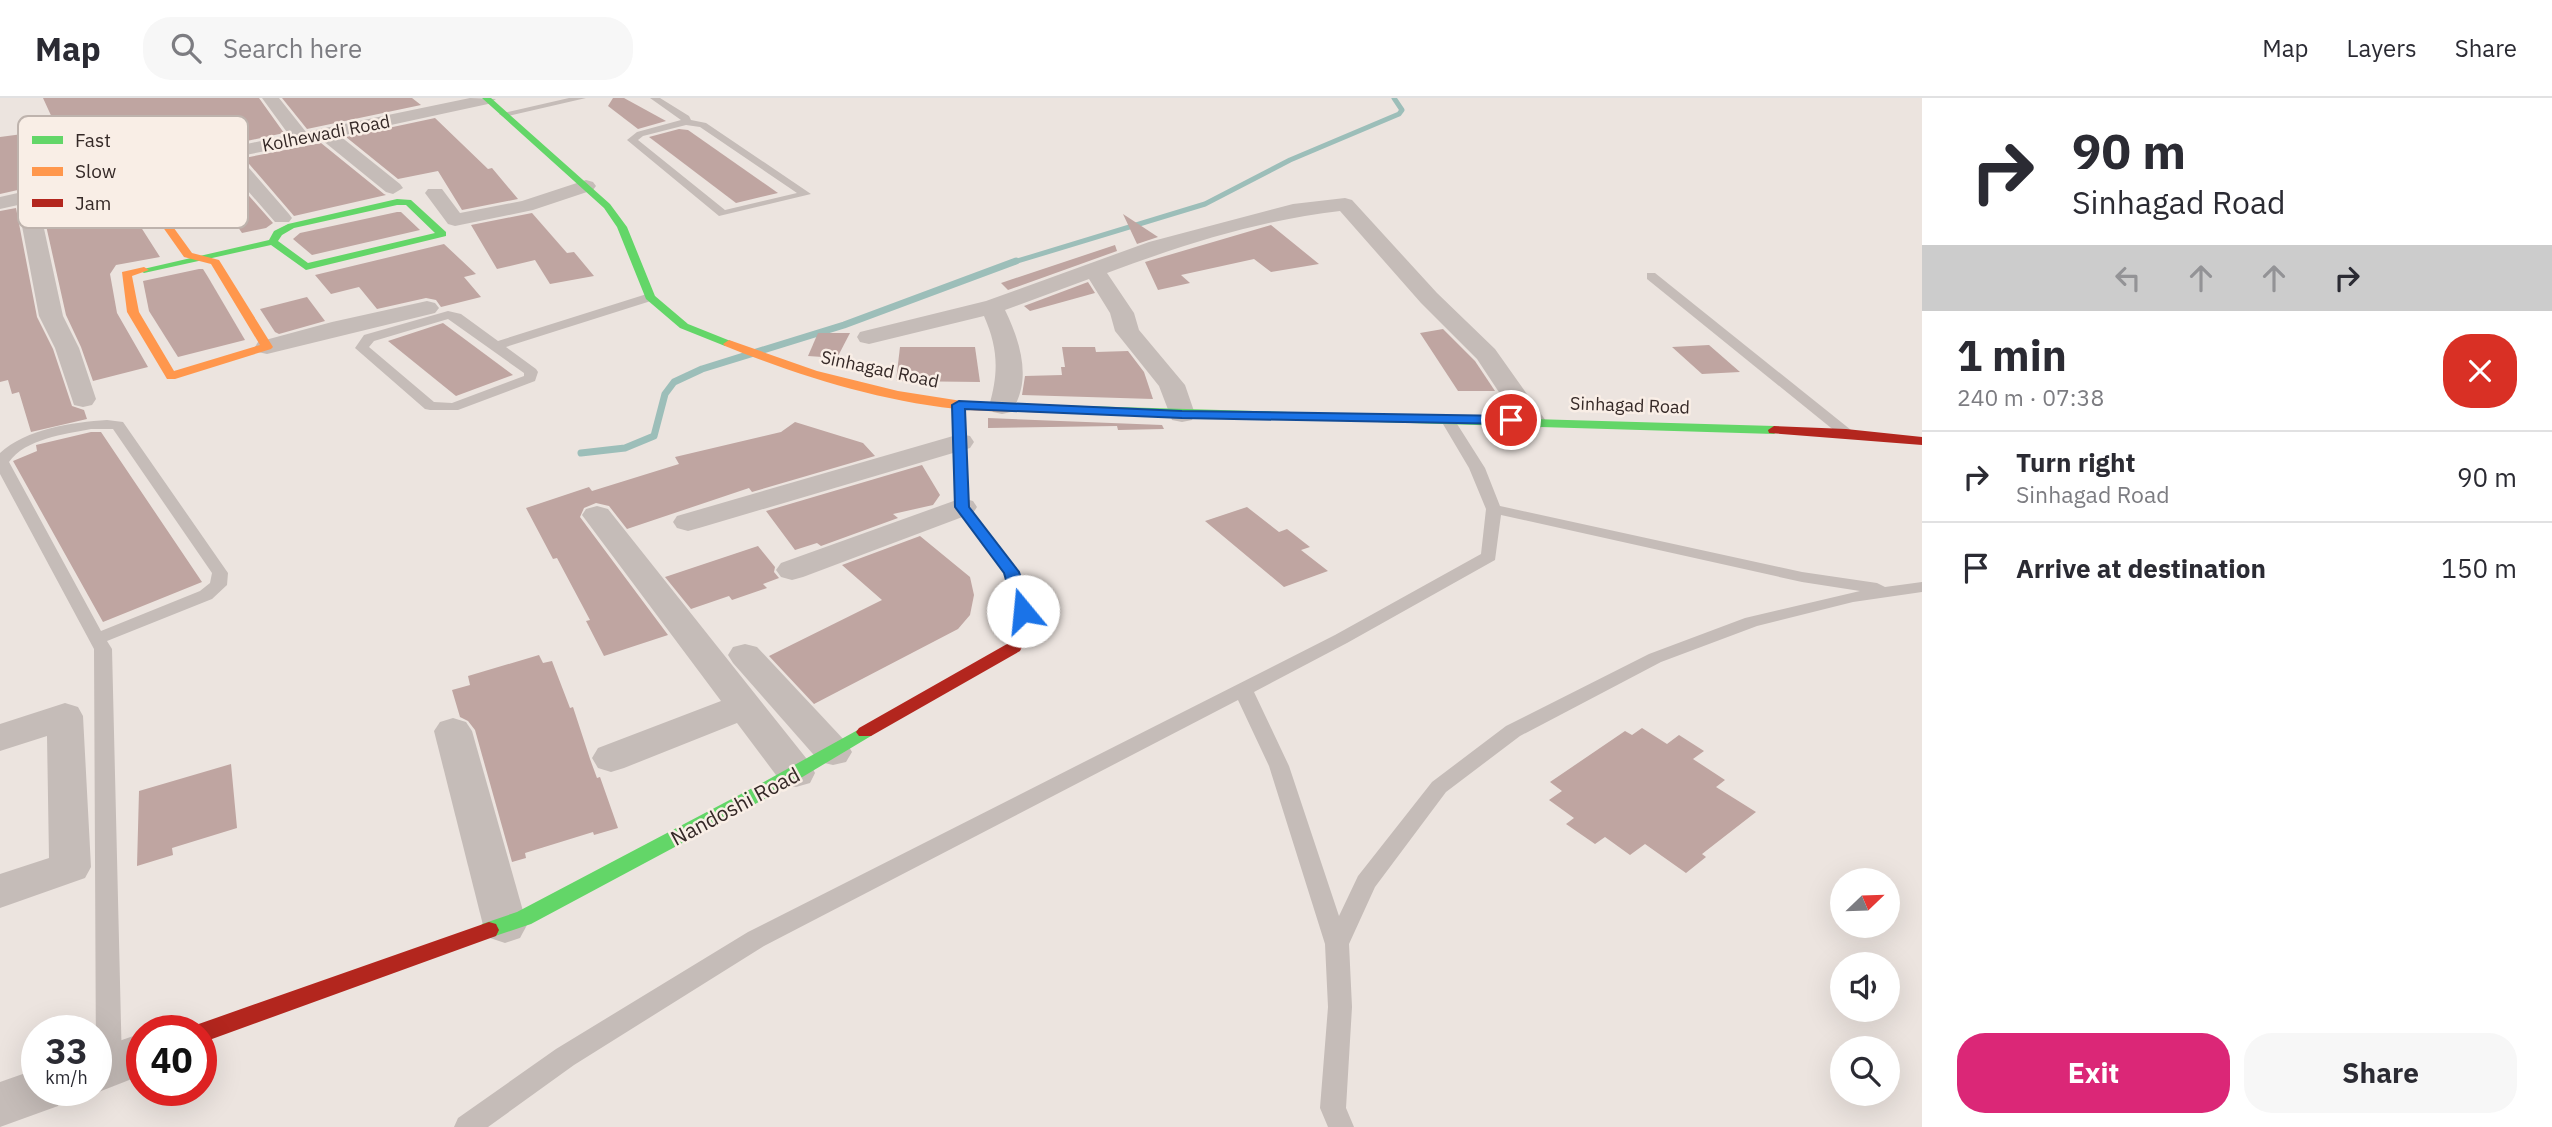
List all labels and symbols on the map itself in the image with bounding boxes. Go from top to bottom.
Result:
street label: Kolhewadi Road [260,109,392,157]
legend [18,116,248,228]
text: Fast [75,128,111,152]
text: Slow [75,159,116,183]
text: Jam [75,191,111,215]
street label: Sinhagad Road [819,345,941,393]
pin [1481,390,1541,450]
street label: Sinhagad Road [1570,391,1690,419]
position arrow [986,574,1060,648]
street label: Nandoshi Road [665,760,805,852]
north arrow [1830,868,1900,938]
speed limit sign: 40 [126,1015,217,1106]

